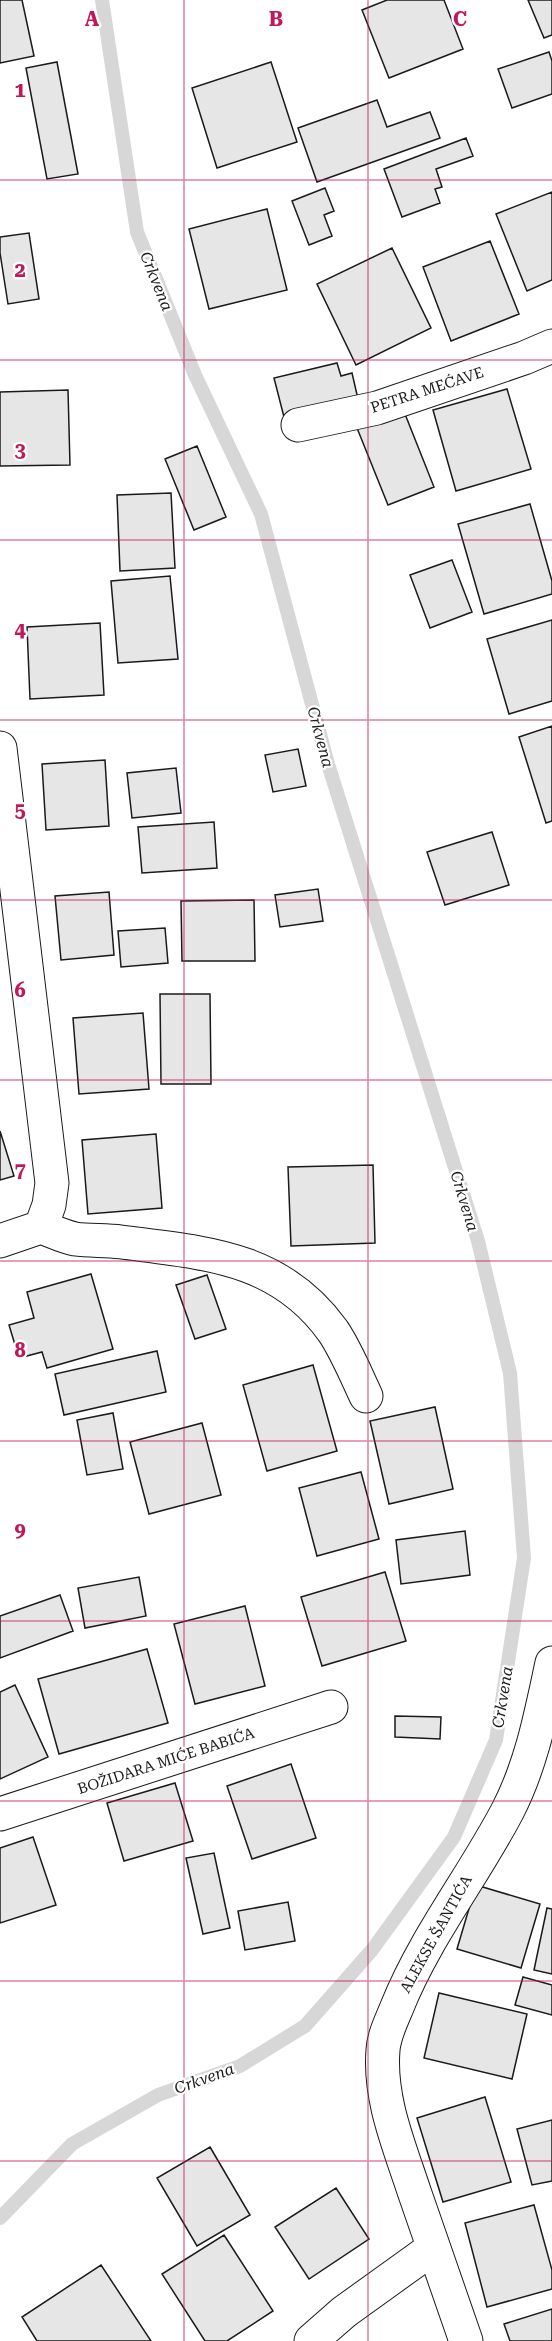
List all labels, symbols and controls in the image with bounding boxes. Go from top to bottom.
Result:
text: A [85,7,100,31]
text: B [269,7,283,31]
text: C [453,7,467,31]
text: 1 [14,78,26,102]
water label: Crkvena [136,249,177,314]
text: 2 [14,258,26,282]
street label: PETRA MEĆAVE [368,362,486,417]
text: 3 [14,438,26,462]
text: 4 [14,618,26,642]
water label: Crkvena [303,705,338,770]
text: 5 [14,798,26,822]
text: 6 [14,978,26,1002]
text: 7 [14,1158,26,1182]
water label: Crkvena [446,1169,483,1234]
text: 8 [14,1338,26,1362]
text: 9 [14,1518,26,1542]
water label: Crkvena [488,1665,517,1729]
street label: BOŽIDARA MIĆE BABIĆA [75,1723,257,1798]
street label: ALEKSE ŠANTIĆA [395,1871,476,1996]
water label: Crkvena [172,2059,237,2098]

